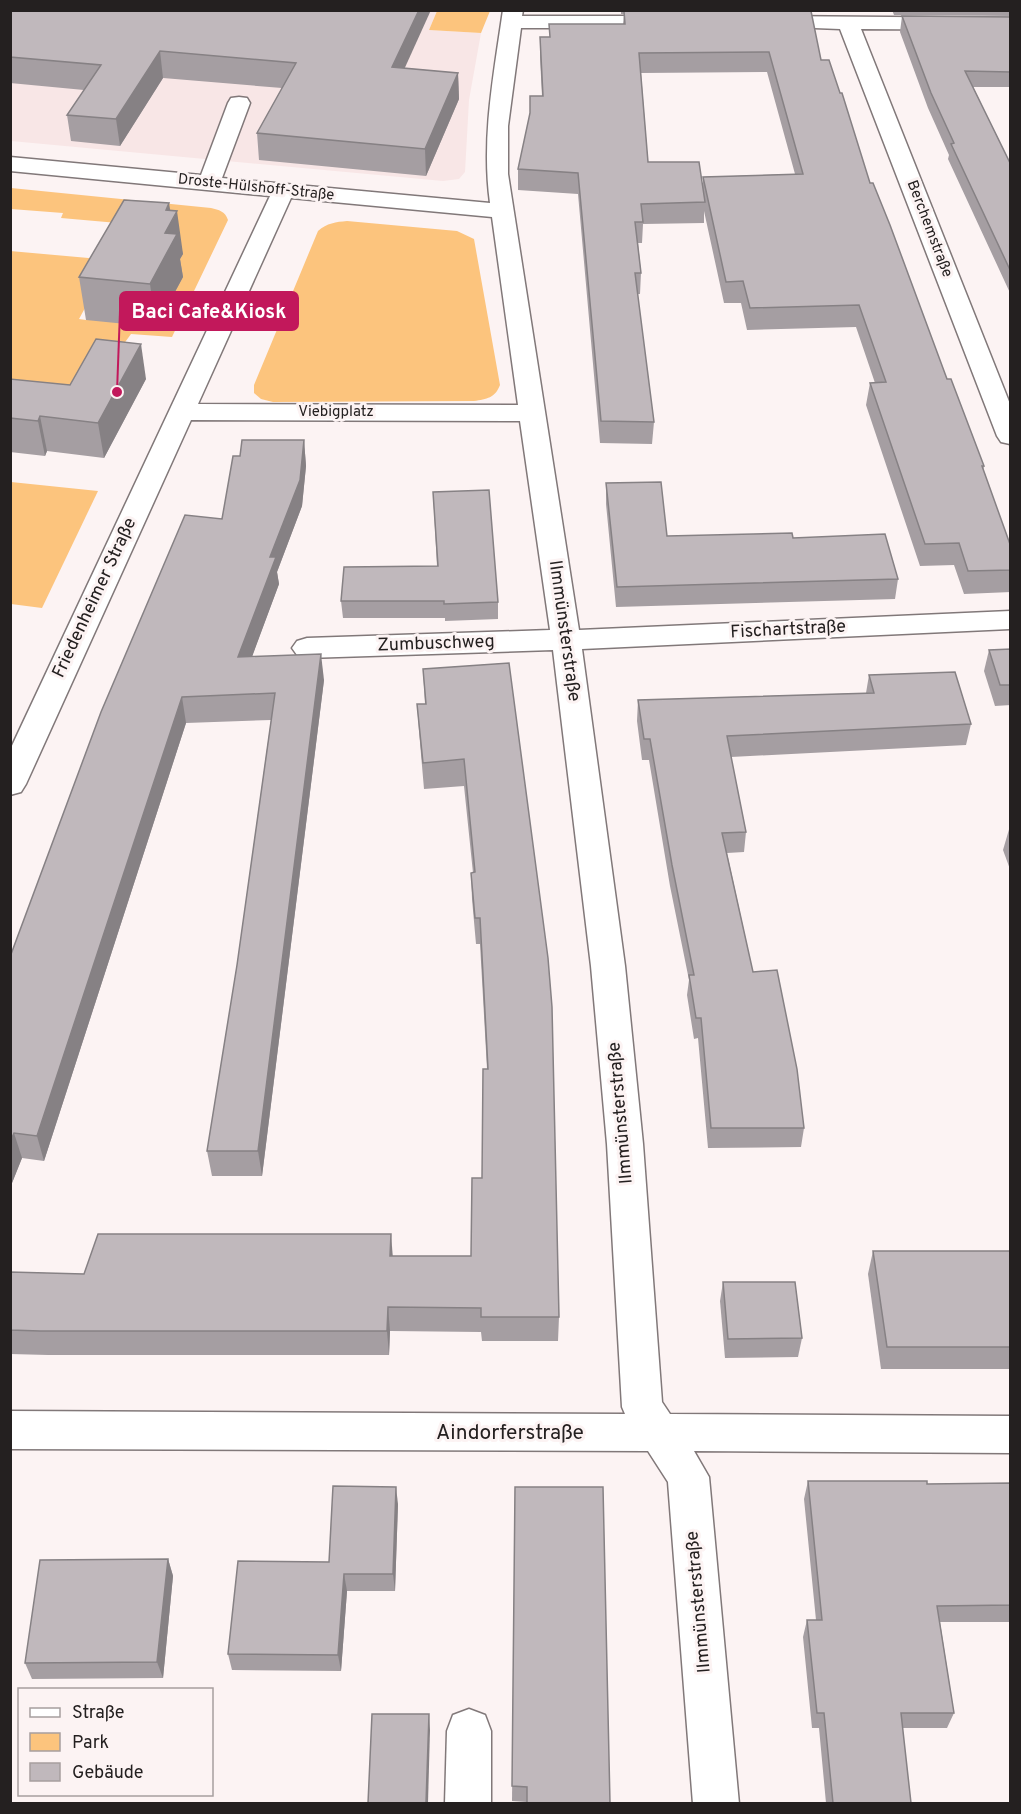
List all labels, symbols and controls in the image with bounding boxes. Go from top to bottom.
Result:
street label: Droste-Hülshoff-Straße [177,170,335,206]
street label: Berchemstraße [902,178,956,280]
callout: Baci Cafe&Kiosk [120,292,298,330]
text: Baci Cafe&Kiosk [132,300,286,326]
street label: Viebigplatz [298,403,374,422]
street label: Friedenheimer Straße [48,514,142,682]
street label: Ilmmünsterstraße [543,559,585,703]
street label: Fischartstraße [730,615,846,645]
street label: Zumbuschweg [377,630,495,658]
street label: Ilmmünsterstraße [603,1041,639,1185]
street label: Aindorferstraße [436,1420,584,1447]
street label: Ilmmünsterstraße [681,1530,717,1674]
legend [18,1688,213,1796]
text: Straße [72,1702,124,1725]
text: Park [72,1732,109,1755]
text: Gebäude [72,1762,144,1785]

